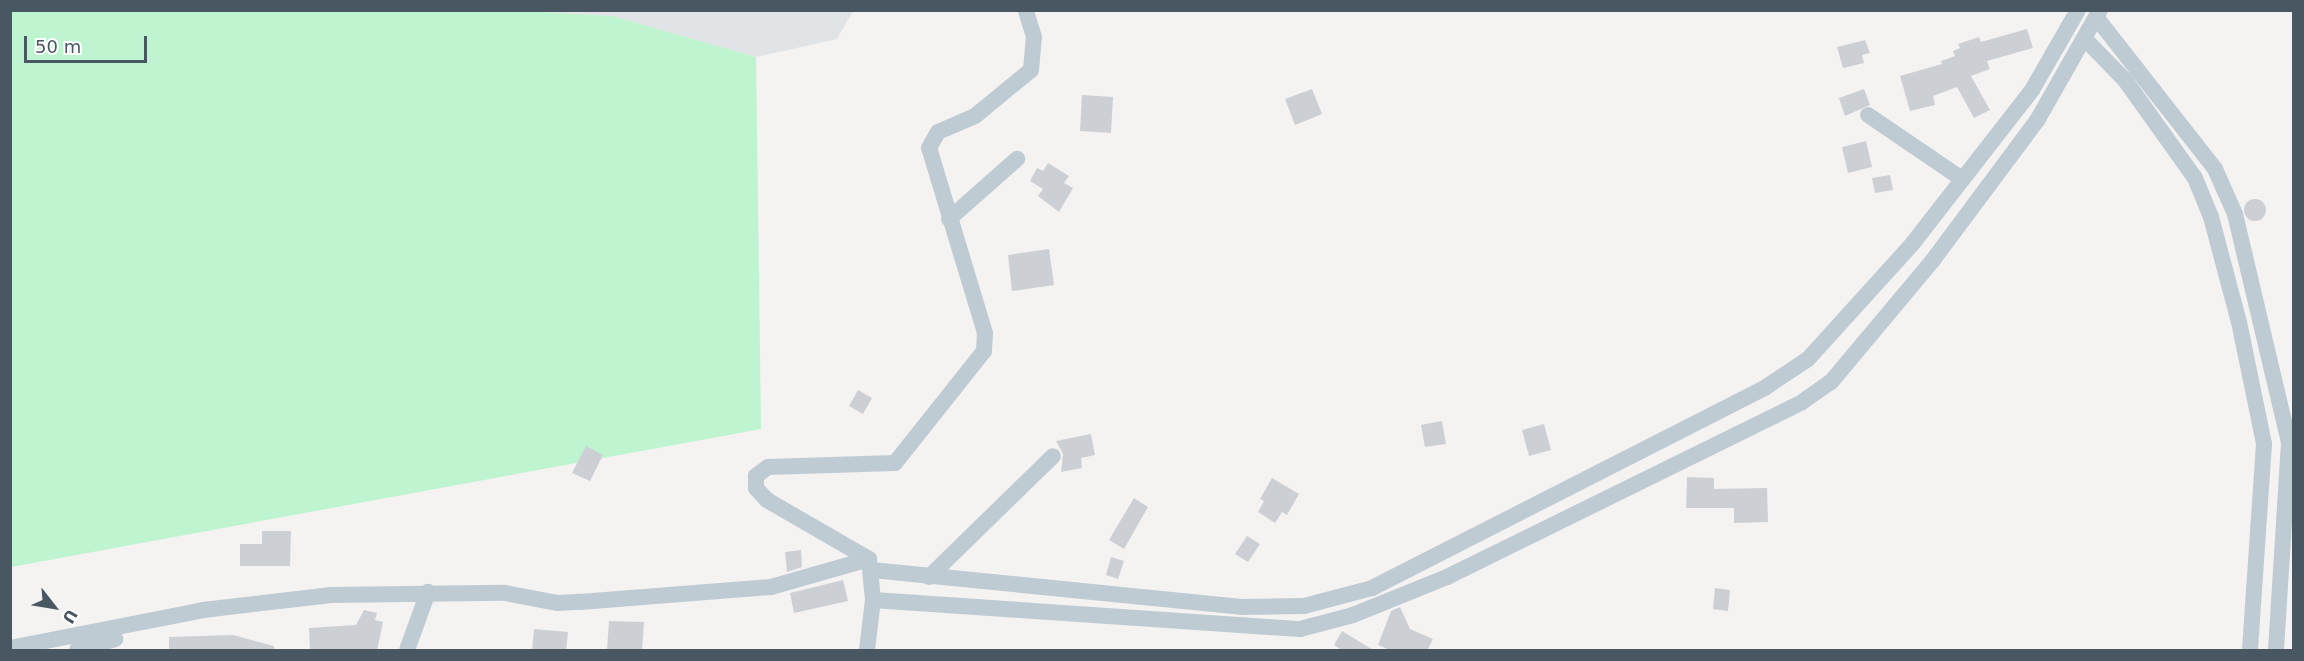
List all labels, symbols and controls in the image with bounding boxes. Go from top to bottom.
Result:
scale bar [27,24,150,62]
text: 50 m [35,36,81,57]
north arrow [24,577,84,637]
text: U [58,606,81,627]

